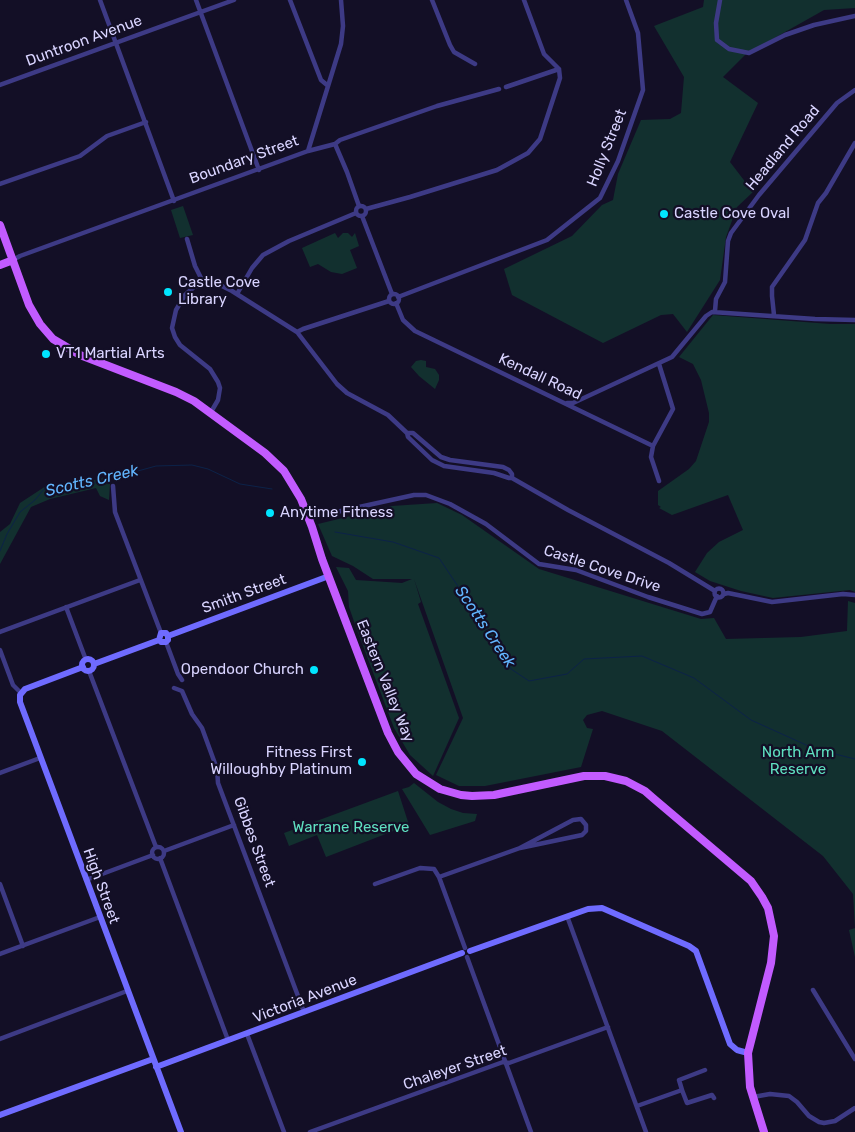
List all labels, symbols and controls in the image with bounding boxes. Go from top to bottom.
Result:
street label: Duntroon Avenue [23,12,145,70]
street label: Headland Road [742,102,824,194]
street label: Holly Street [583,107,631,189]
street label: Boundary Street [187,132,301,188]
place label: Castle Cove Oval [674,205,790,223]
marker: Castle Cove Oval [658,208,670,220]
place label: Castle Cove Library [178,274,260,309]
marker: Castle Cove Library [162,286,174,298]
place label: VT1 Martial Arts [56,345,165,363]
marker: VT1 Martial Arts [40,348,52,360]
street label: Kendall Road [496,350,584,404]
water label: Scotts Creek [44,461,140,501]
place label: Anytime Fitness [280,504,393,522]
marker: Anytime Fitness [264,507,276,519]
street label: Castle Cove Drive [541,542,663,596]
street label: Smith Street [199,570,289,618]
water label: Scotts Creek [450,582,520,672]
street label: Eastern Valley Way [352,617,418,745]
place label: Opendoor Church [181,661,304,679]
marker: Opendoor Church [308,664,320,676]
place label: Fitness First Willoughby Platinum [210,744,352,779]
park label: North Arm Reserve [762,744,834,779]
marker: Fitness First Willoughby Platinum [356,756,368,768]
street label: Gibbes Street [229,794,279,890]
park label: Warrane Reserve [293,819,409,837]
street label: High Street [79,846,123,926]
street label: Victoria Avenue [250,971,360,1027]
street label: Chaleyer Street [401,1042,509,1094]

